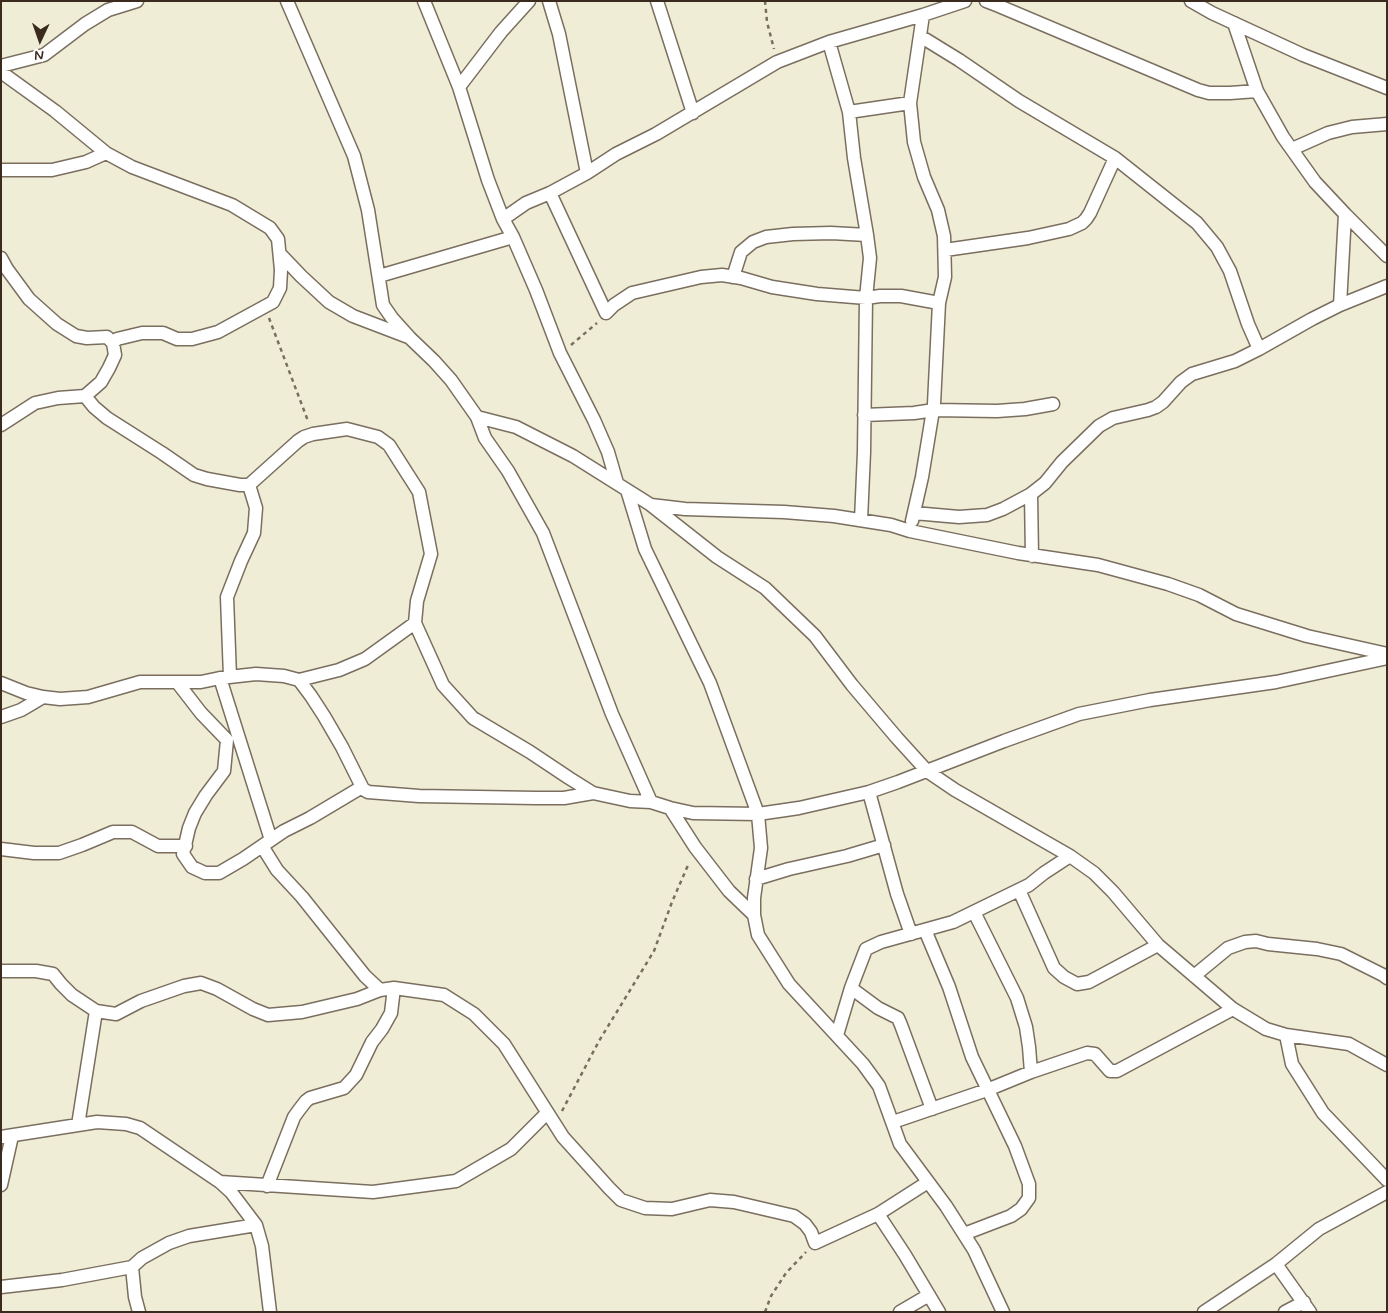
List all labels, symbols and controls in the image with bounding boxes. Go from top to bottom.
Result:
north arrow [15,15,65,65]
text: N [34,46,44,64]

